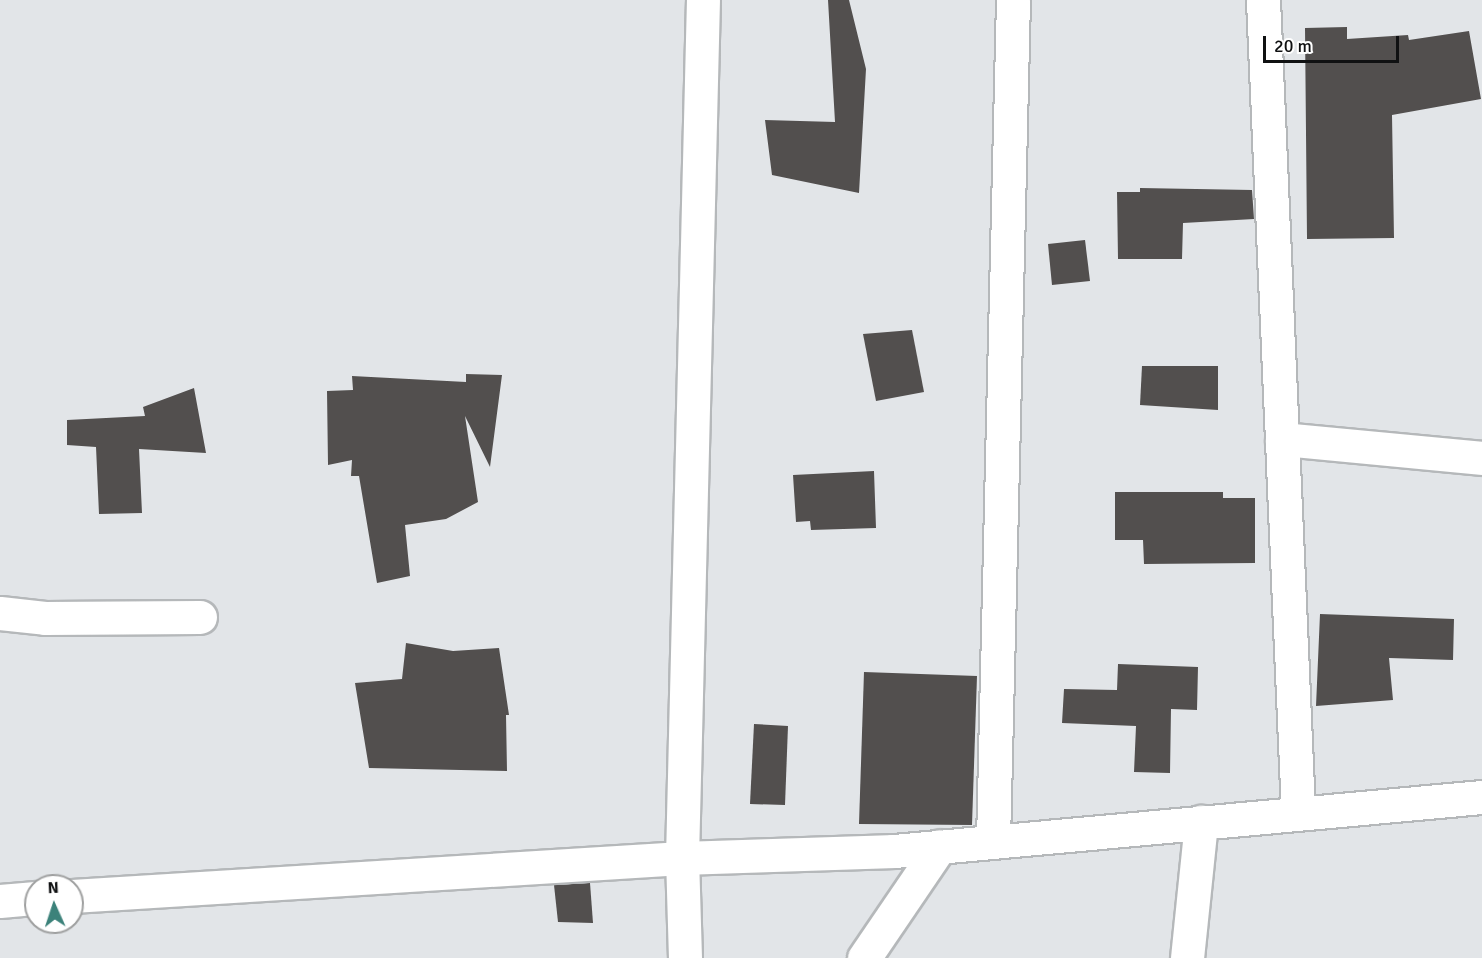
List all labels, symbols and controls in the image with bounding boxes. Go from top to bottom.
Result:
scale bar [1266,24,1402,62]
text: 20 m [1274,35,1312,57]
north arrow [24,874,84,934]
text: N [47,878,59,898]

